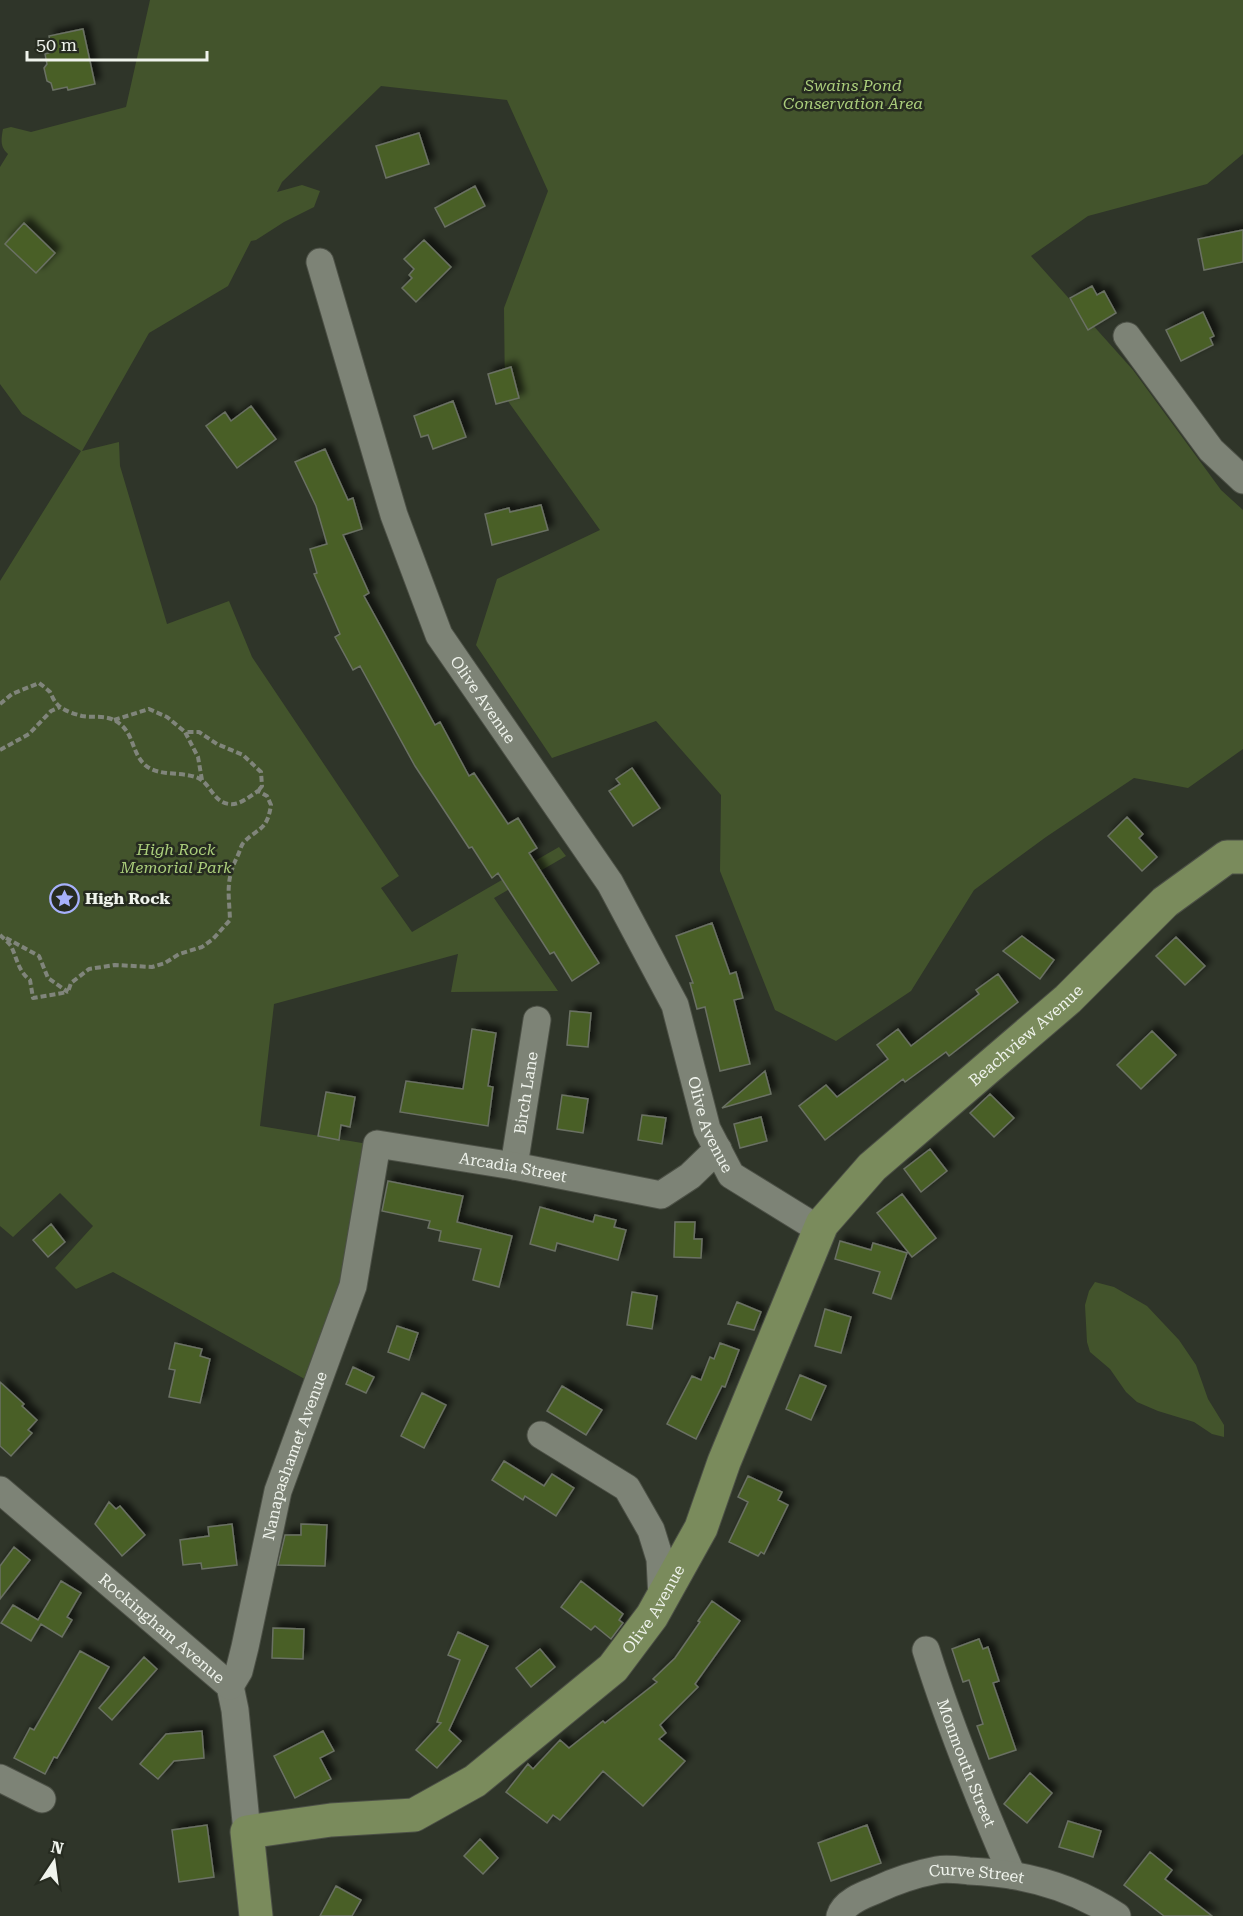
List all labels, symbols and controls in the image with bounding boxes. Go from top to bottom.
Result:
scale bar [27,24,207,62]
text: 50 m [36,34,77,55]
park label: Swains Pond Conservation Area [783,76,923,113]
street label: Olive Avenue [447,652,520,747]
park label: High Rock Memorial Park [119,840,232,877]
place icon: High Rock [48,882,80,914]
place label: High Rock [85,889,170,908]
street label: Beachview Avenue [965,980,1087,1090]
street label: Birch Lane [510,1050,541,1136]
street label: Olive Avenue [684,1074,738,1176]
street label: Arcadia Street [458,1148,569,1186]
street label: Nanapashamet Avenue [258,1369,331,1542]
street label: Olive Avenue [618,1561,688,1657]
street label: Rockingham Avenue [95,1569,229,1687]
street label: Monmouth Street [933,1696,1000,1830]
north arrow [24,1832,84,1892]
text: N [49,1837,65,1859]
street label: Curve Street [927,1860,1026,1887]

